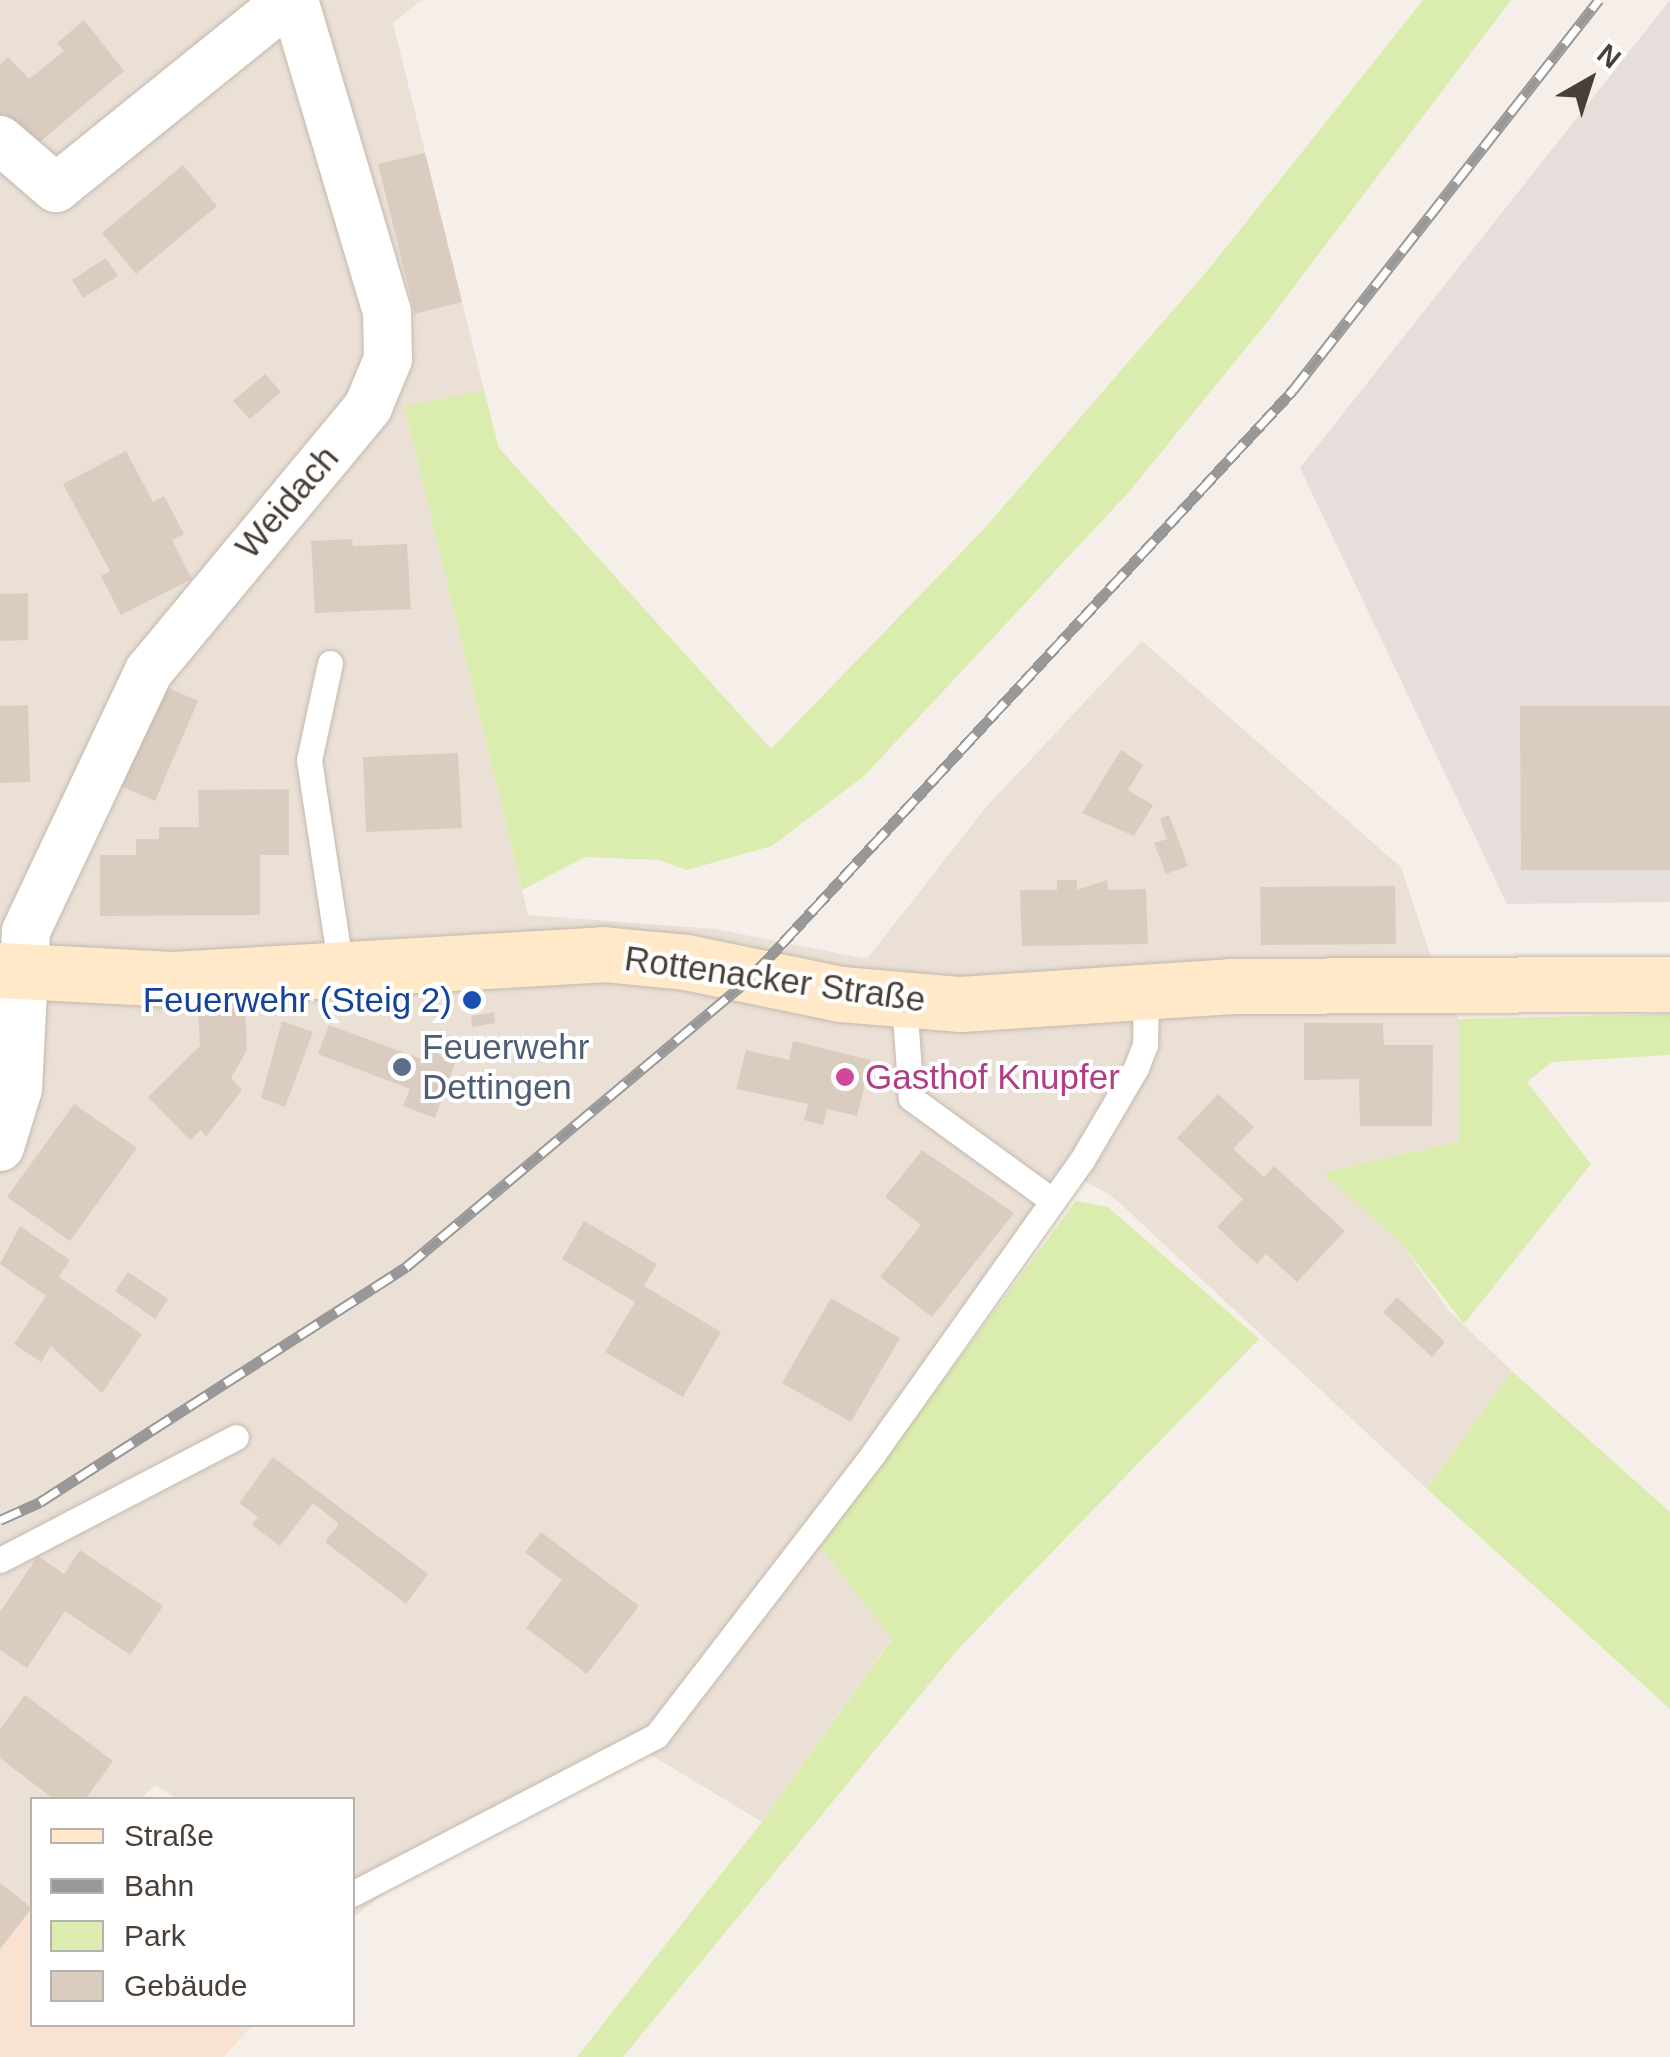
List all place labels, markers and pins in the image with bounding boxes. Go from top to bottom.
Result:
place label: Feuerwehr (Steig 2) [143,979,452,1021]
marker: Feuerwehr (Steig 2) [461,989,483,1011]
place label: Feuerwehr Dettingen [422,1026,589,1108]
marker: Feuerwehr Dettingen [391,1056,413,1078]
place label: Gasthof Knupfer [865,1056,1120,1098]
marker: Gasthof Knupfer [834,1066,856,1088]

